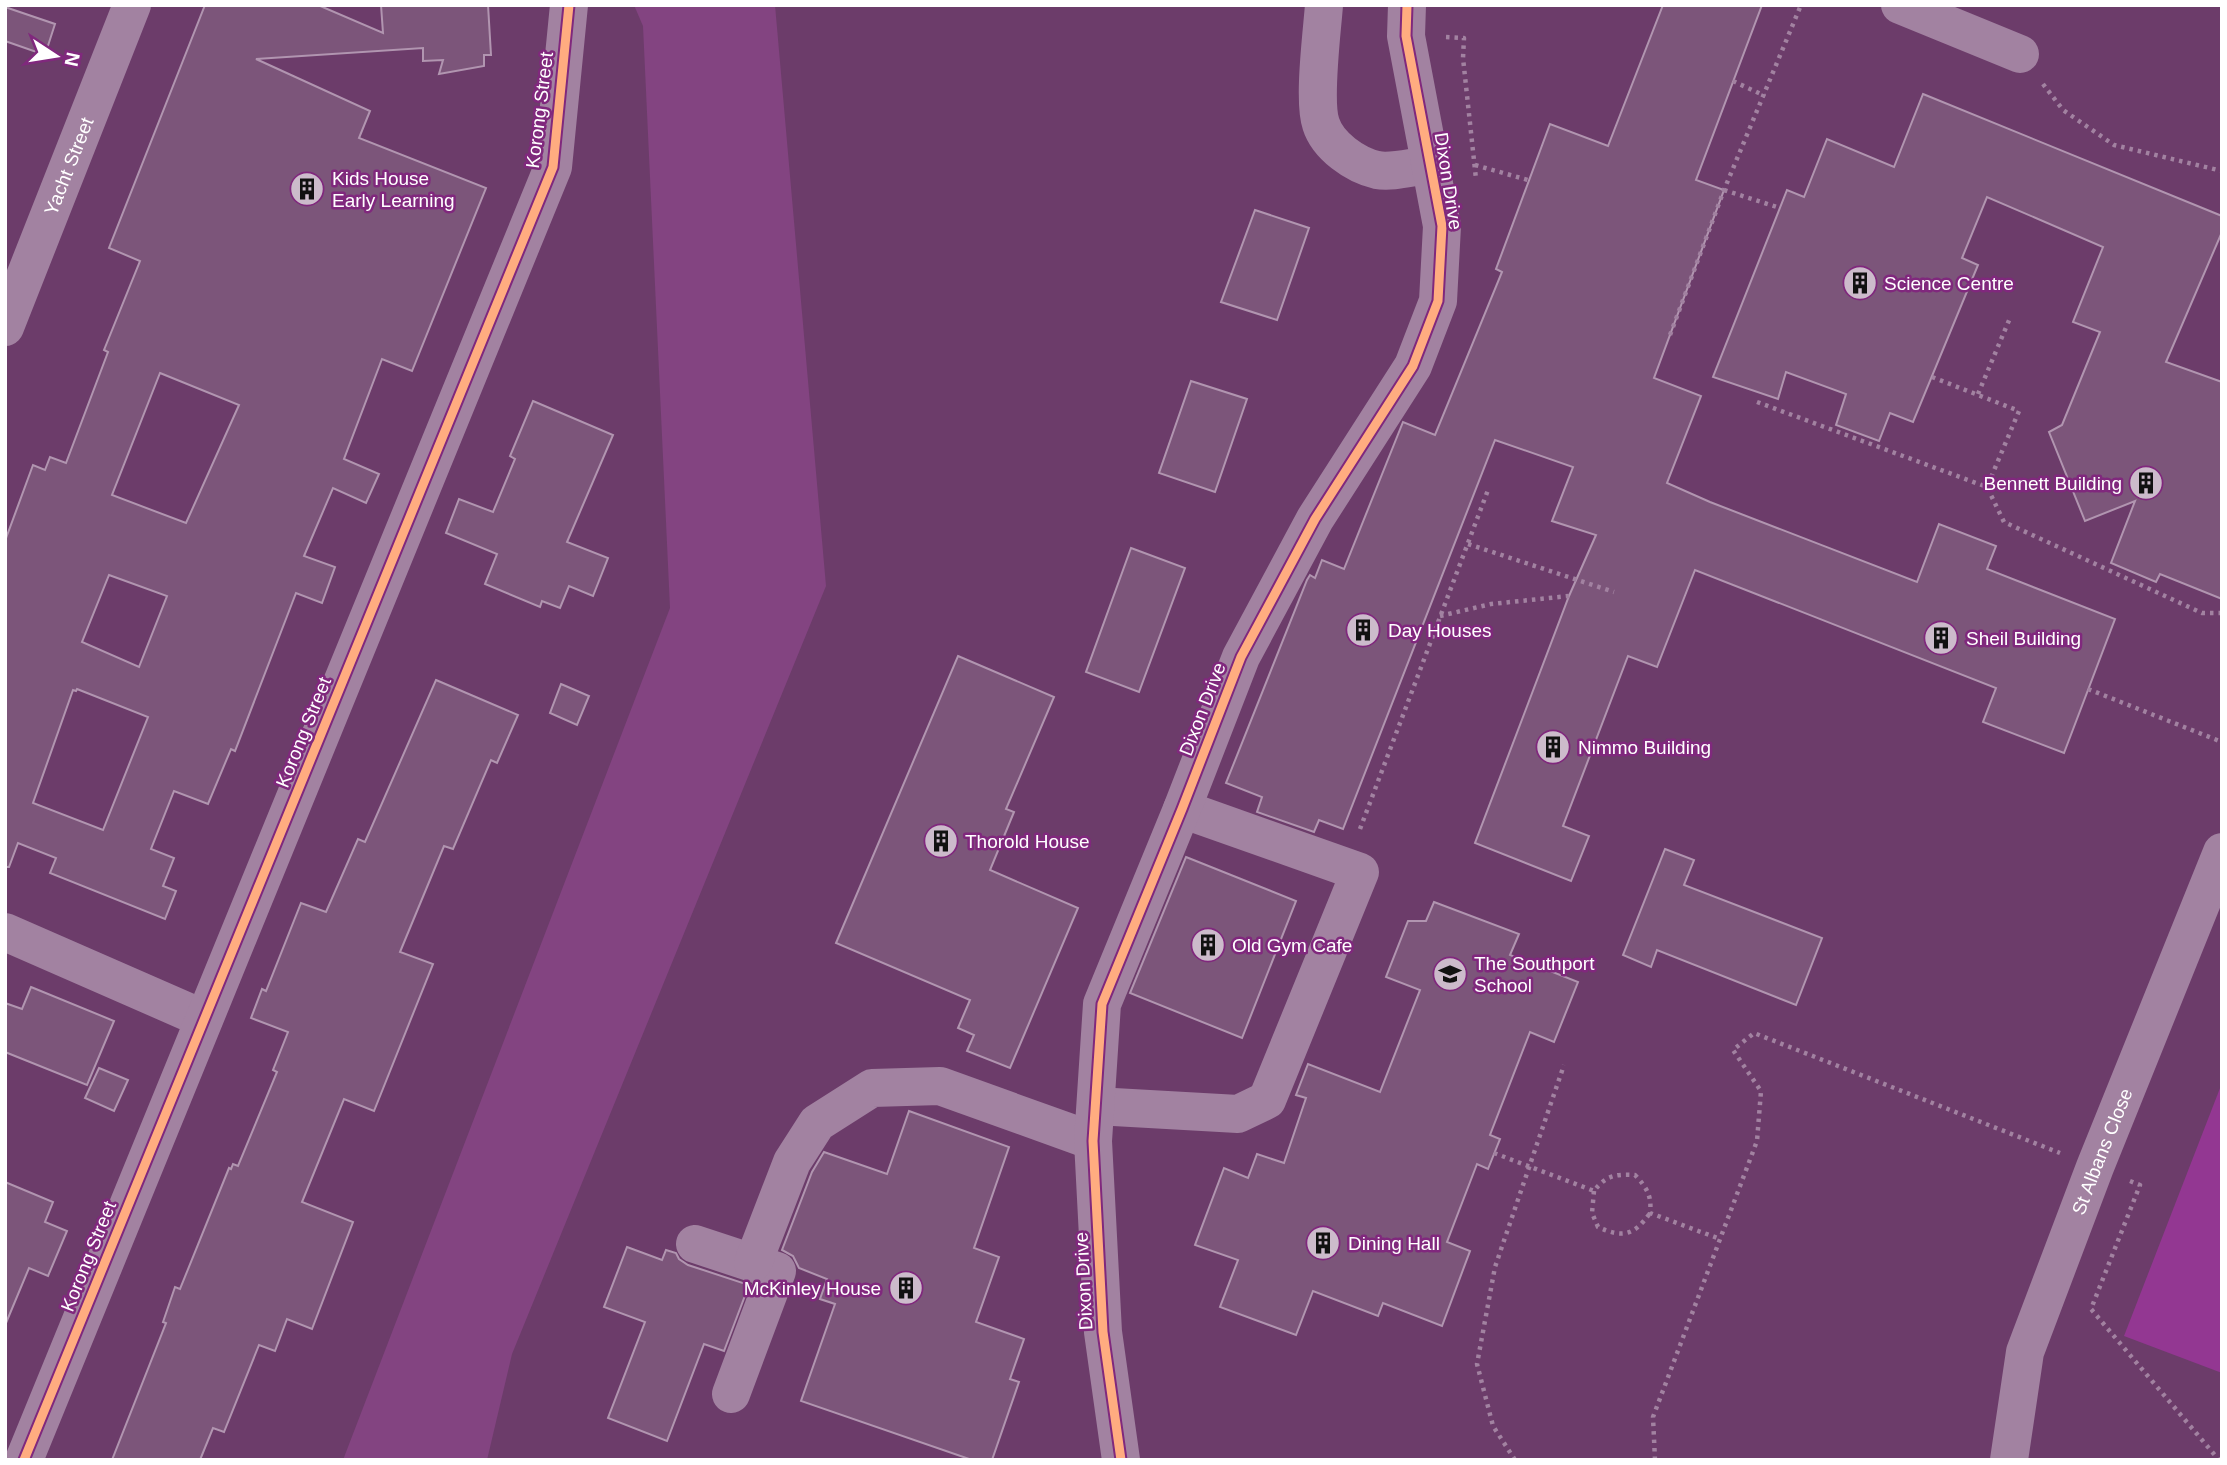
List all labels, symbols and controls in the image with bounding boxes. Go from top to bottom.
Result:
north arrow [21,21,91,91]
street label: Korong Street [522,50,557,170]
text: N [60,51,84,68]
street label: Yacht Street [40,114,98,218]
street label: Dixon Drive [1430,131,1467,231]
place label: Kids House Early Learning [332,168,455,211]
building icon: Kids House Early Learning [288,170,326,208]
building icon: Science Centre [1841,264,1879,302]
place label: Science Centre [1884,273,2014,294]
building icon: Bennett Building [2127,464,2165,502]
place label: Bennett Building [1984,473,2122,494]
building icon: Day Houses [1344,611,1382,649]
building icon: Sheil Building [1922,619,1960,657]
place label: Day Houses [1388,620,1492,641]
place label: Sheil Building [1966,628,2081,649]
street label: Dixon Drive [1175,660,1230,759]
street label: Korong Street [272,673,335,790]
building icon: Nimmo Building [1534,728,1572,766]
place label: Nimmo Building [1578,737,1711,758]
building icon: Thorold House [922,822,960,860]
place label: Thorold House [965,831,1090,852]
building icon: Old Gym Cafe [1189,926,1227,964]
place label: Old Gym Cafe [1232,935,1352,956]
place label: The Southport School [1474,953,1595,996]
school or university icon: The Southport School [1431,955,1469,993]
street label: St Albans Close [2068,1085,2137,1218]
street label: Korong Street [57,1197,120,1314]
building icon: Dining Hall [1304,1224,1342,1262]
street label: Dixon Drive [1070,1231,1097,1331]
place label: Dining Hall [1348,1233,1440,1254]
building icon: McKinley House [887,1269,925,1307]
place label: McKinley House [744,1278,881,1299]

